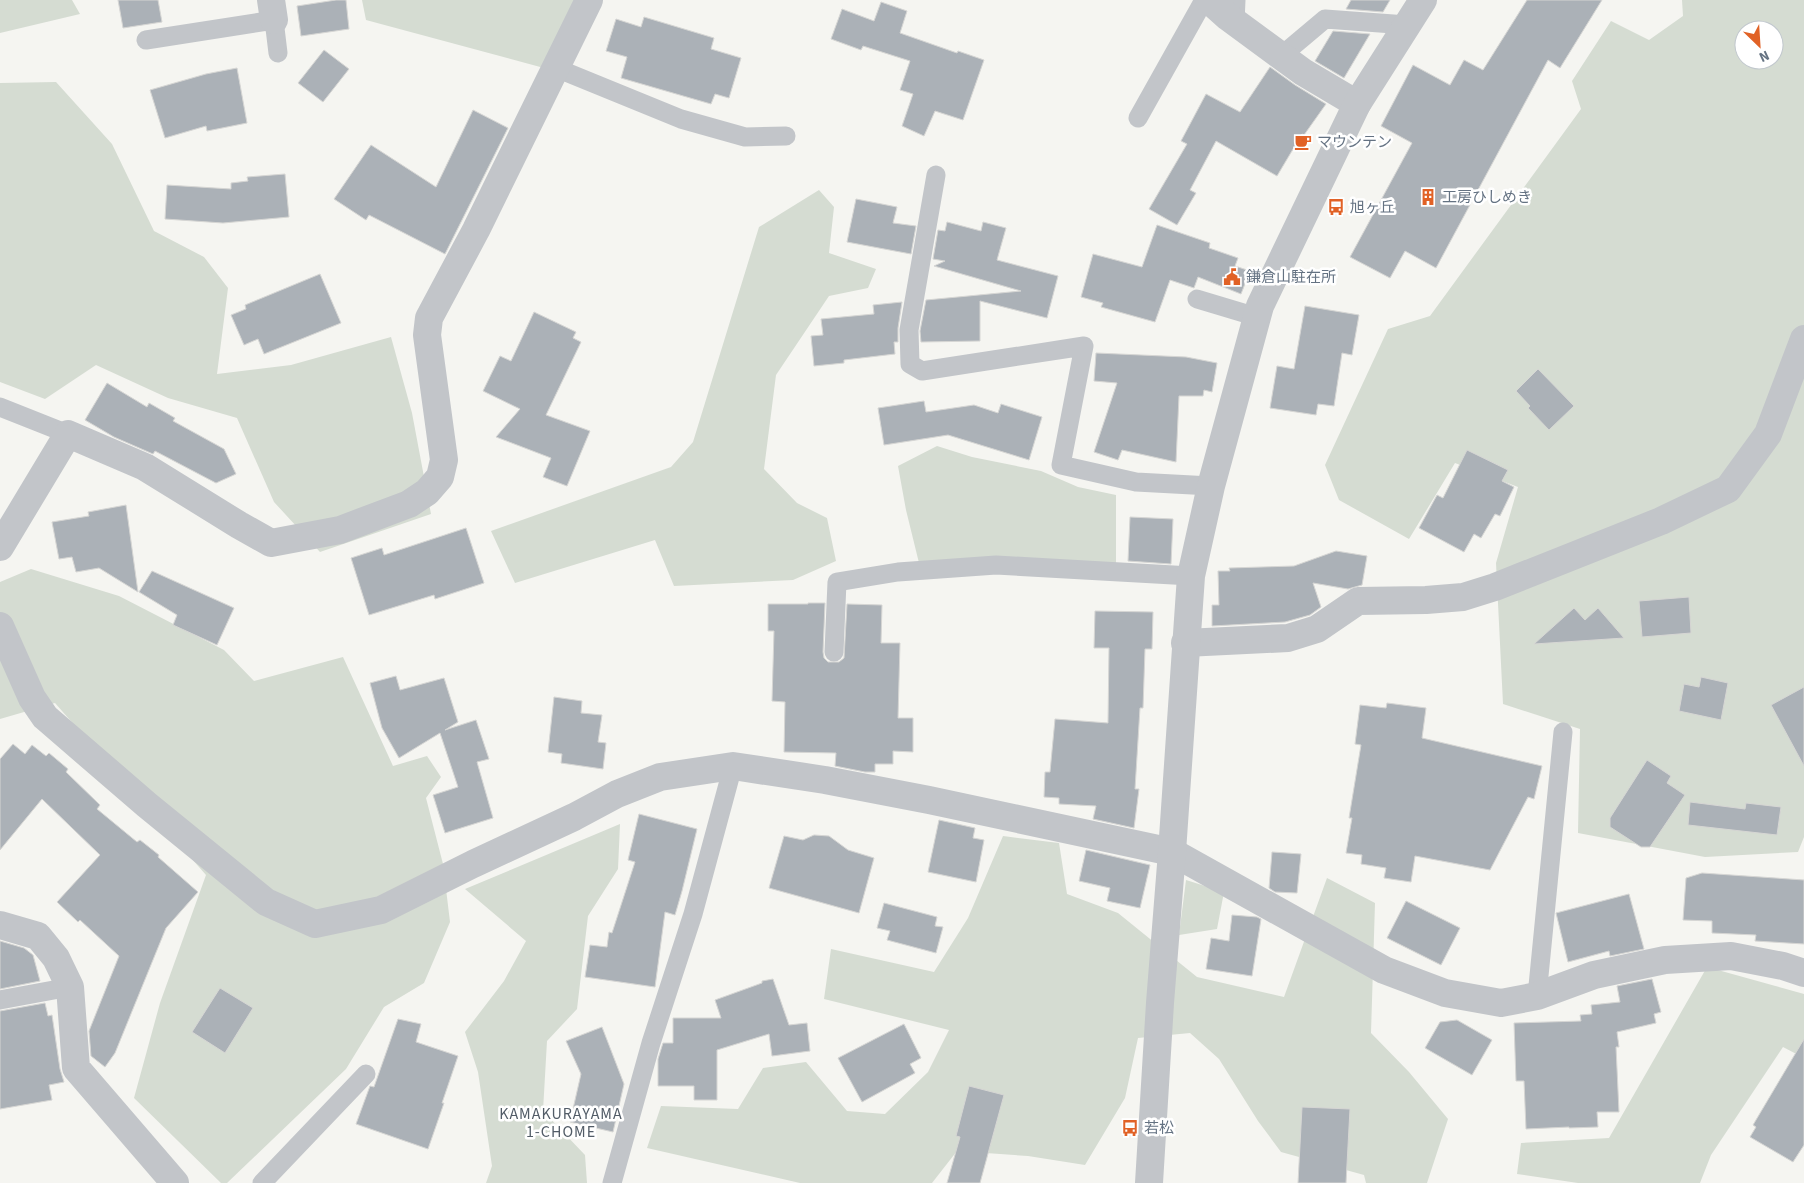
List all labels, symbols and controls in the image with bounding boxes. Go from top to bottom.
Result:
north arrow [1734,20,1784,70]
text: N [1756,45,1773,67]
cafe icon: マウンテン [1293,132,1313,152]
place label: マウンテン [1317,132,1392,153]
building icon: 工房ひしめき [1418,187,1438,207]
place label: 工房ひしめき [1442,187,1532,208]
bus stop icon: 旭ヶ丘 [1326,197,1346,217]
place label: 旭ヶ丘 [1350,197,1395,218]
public building icon: 鎌倉山駐在所 [1222,267,1242,287]
place label: 鎌倉山駐在所 [1246,267,1336,288]
district label: KAMAKURAYAMA 1-CHOME [499,1103,623,1143]
bus stop icon: 若松 [1120,1118,1140,1138]
place label: 若松 [1144,1118,1174,1139]

